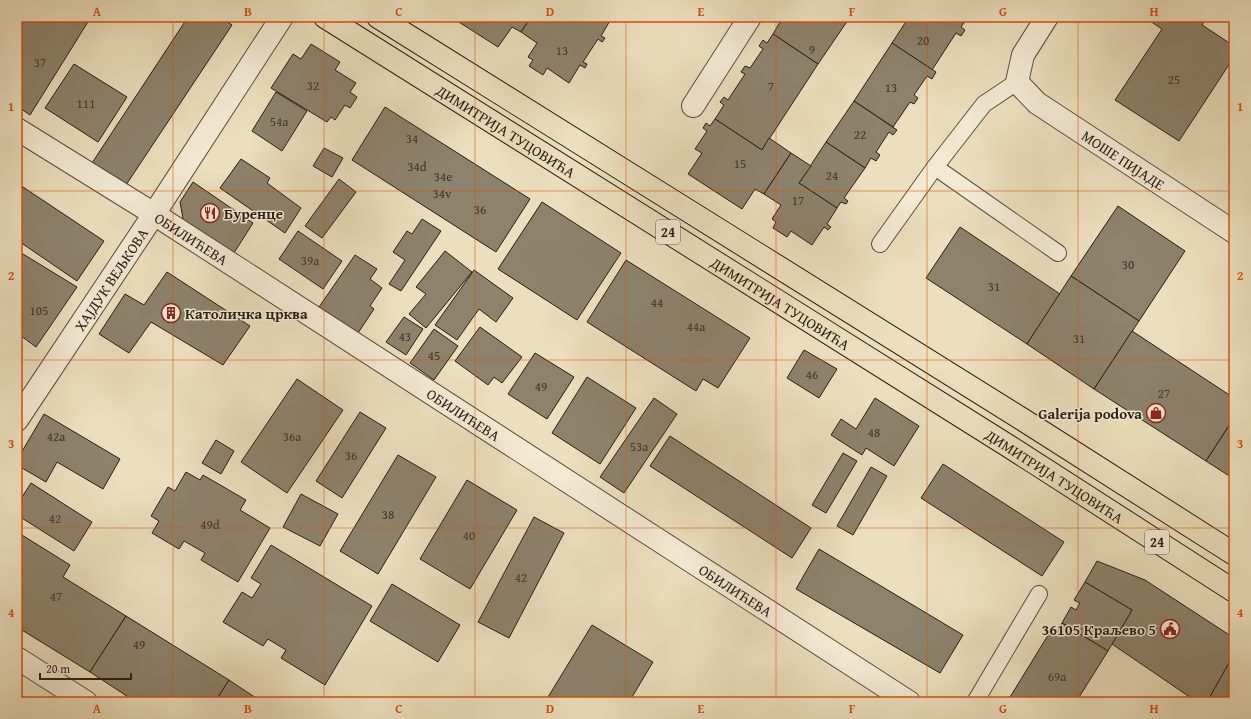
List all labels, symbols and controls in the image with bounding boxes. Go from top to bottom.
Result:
text: A [93,2,102,21]
text: B [244,2,252,21]
text: C [395,2,403,21]
text: D [546,2,554,21]
text: E [698,2,705,21]
text: F [849,2,856,21]
text: G [999,2,1007,21]
text: H [1149,2,1159,21]
house number: 20 [917,31,929,50]
house number: 9 [809,40,815,59]
house number: 13 [556,41,568,60]
house number: 37 [34,53,46,72]
house number: 25 [1168,70,1180,89]
house number: 32 [307,76,319,95]
house number: 7 [768,77,774,96]
house number: 13 [885,78,897,97]
street label: ДИМИТРИЈА ТУЦОВИЋА [432,79,580,182]
house number: 111 [77,94,95,113]
text: 1 [8,97,14,116]
text: 1 [1237,97,1243,116]
house number: 54a [270,112,289,131]
house number: 22 [854,125,866,144]
street label: МОШЕ ПИЈАДЕ [1078,125,1169,195]
house number: 34 [406,129,418,148]
house number: 15 [734,154,746,173]
house number: 34d [407,157,427,176]
house number: 24 [826,166,838,185]
house number: 34e [434,167,452,186]
house number: 34v [433,184,452,203]
house number: 17 [792,191,804,210]
house number: 36 [474,200,486,219]
restaurant icon: Буренце [199,202,221,224]
place label: Буренце [224,203,283,224]
street label: ОБИЛИЋЕВА [151,207,232,270]
road number: 24 [656,220,680,244]
street label: ХАЈДУК ВЕЉКОВА [69,224,152,335]
house number: 39a [301,251,320,270]
street label: ДИМИТРИЈА ТУЦОВИЋА [706,251,854,355]
house number: 30 [1122,255,1134,274]
text: 2 [8,266,15,285]
text: 2 [1237,266,1244,285]
house number: 31 [988,277,1000,296]
house number: 44 [651,293,663,312]
house number: 105 [30,301,48,320]
building icon: Католичка црква [160,302,182,324]
place label: Католичка црква [185,303,308,324]
house number: 44a [687,317,706,336]
house number: 43 [399,327,411,346]
house number: 31 [1073,329,1085,348]
house number: 45 [428,346,440,365]
house number: 46 [806,365,818,384]
house number: 49 [535,377,547,396]
street label: ОБИЛИЋЕВА [423,383,505,446]
house number: 27 [1158,384,1170,403]
shop icon: Galerija podova [1145,402,1167,424]
place label: Galerija podova [1038,403,1142,424]
house number: 48 [868,423,880,442]
street label: ДИМИТРИЈА ТУЦОВИЋА [981,423,1128,528]
house number: 42a [47,427,66,446]
house number: 36a [283,427,302,446]
text: 3 [8,434,14,453]
text: 3 [1237,434,1243,453]
house number: 53a [630,437,649,456]
house number: 36 [345,446,357,465]
house number: 38 [382,505,394,524]
house number: 42 [49,509,61,528]
house number: 49d [200,515,220,534]
house number: 40 [463,526,475,545]
road number: 24 [1145,530,1169,554]
street label: ОБИЛИЋЕВА [695,559,777,622]
house number: 42 [515,568,527,587]
house number: 47 [50,587,62,606]
text: 4 [8,603,15,622]
text: 4 [1237,603,1244,622]
public building icon: 36105 Краљево 5 [1159,618,1181,640]
place label: 36105 Краљево 5 [1042,619,1156,640]
house number: 49 [133,635,145,654]
scale bar [40,655,131,681]
text: 20 m [46,660,70,677]
house number: 69a [1048,667,1067,686]
text: A [93,699,102,718]
text: B [244,699,252,718]
text: C [395,699,403,718]
text: D [546,699,554,718]
text: E [698,699,705,718]
text: F [849,699,856,718]
text: G [999,699,1007,718]
text: H [1149,699,1159,718]

